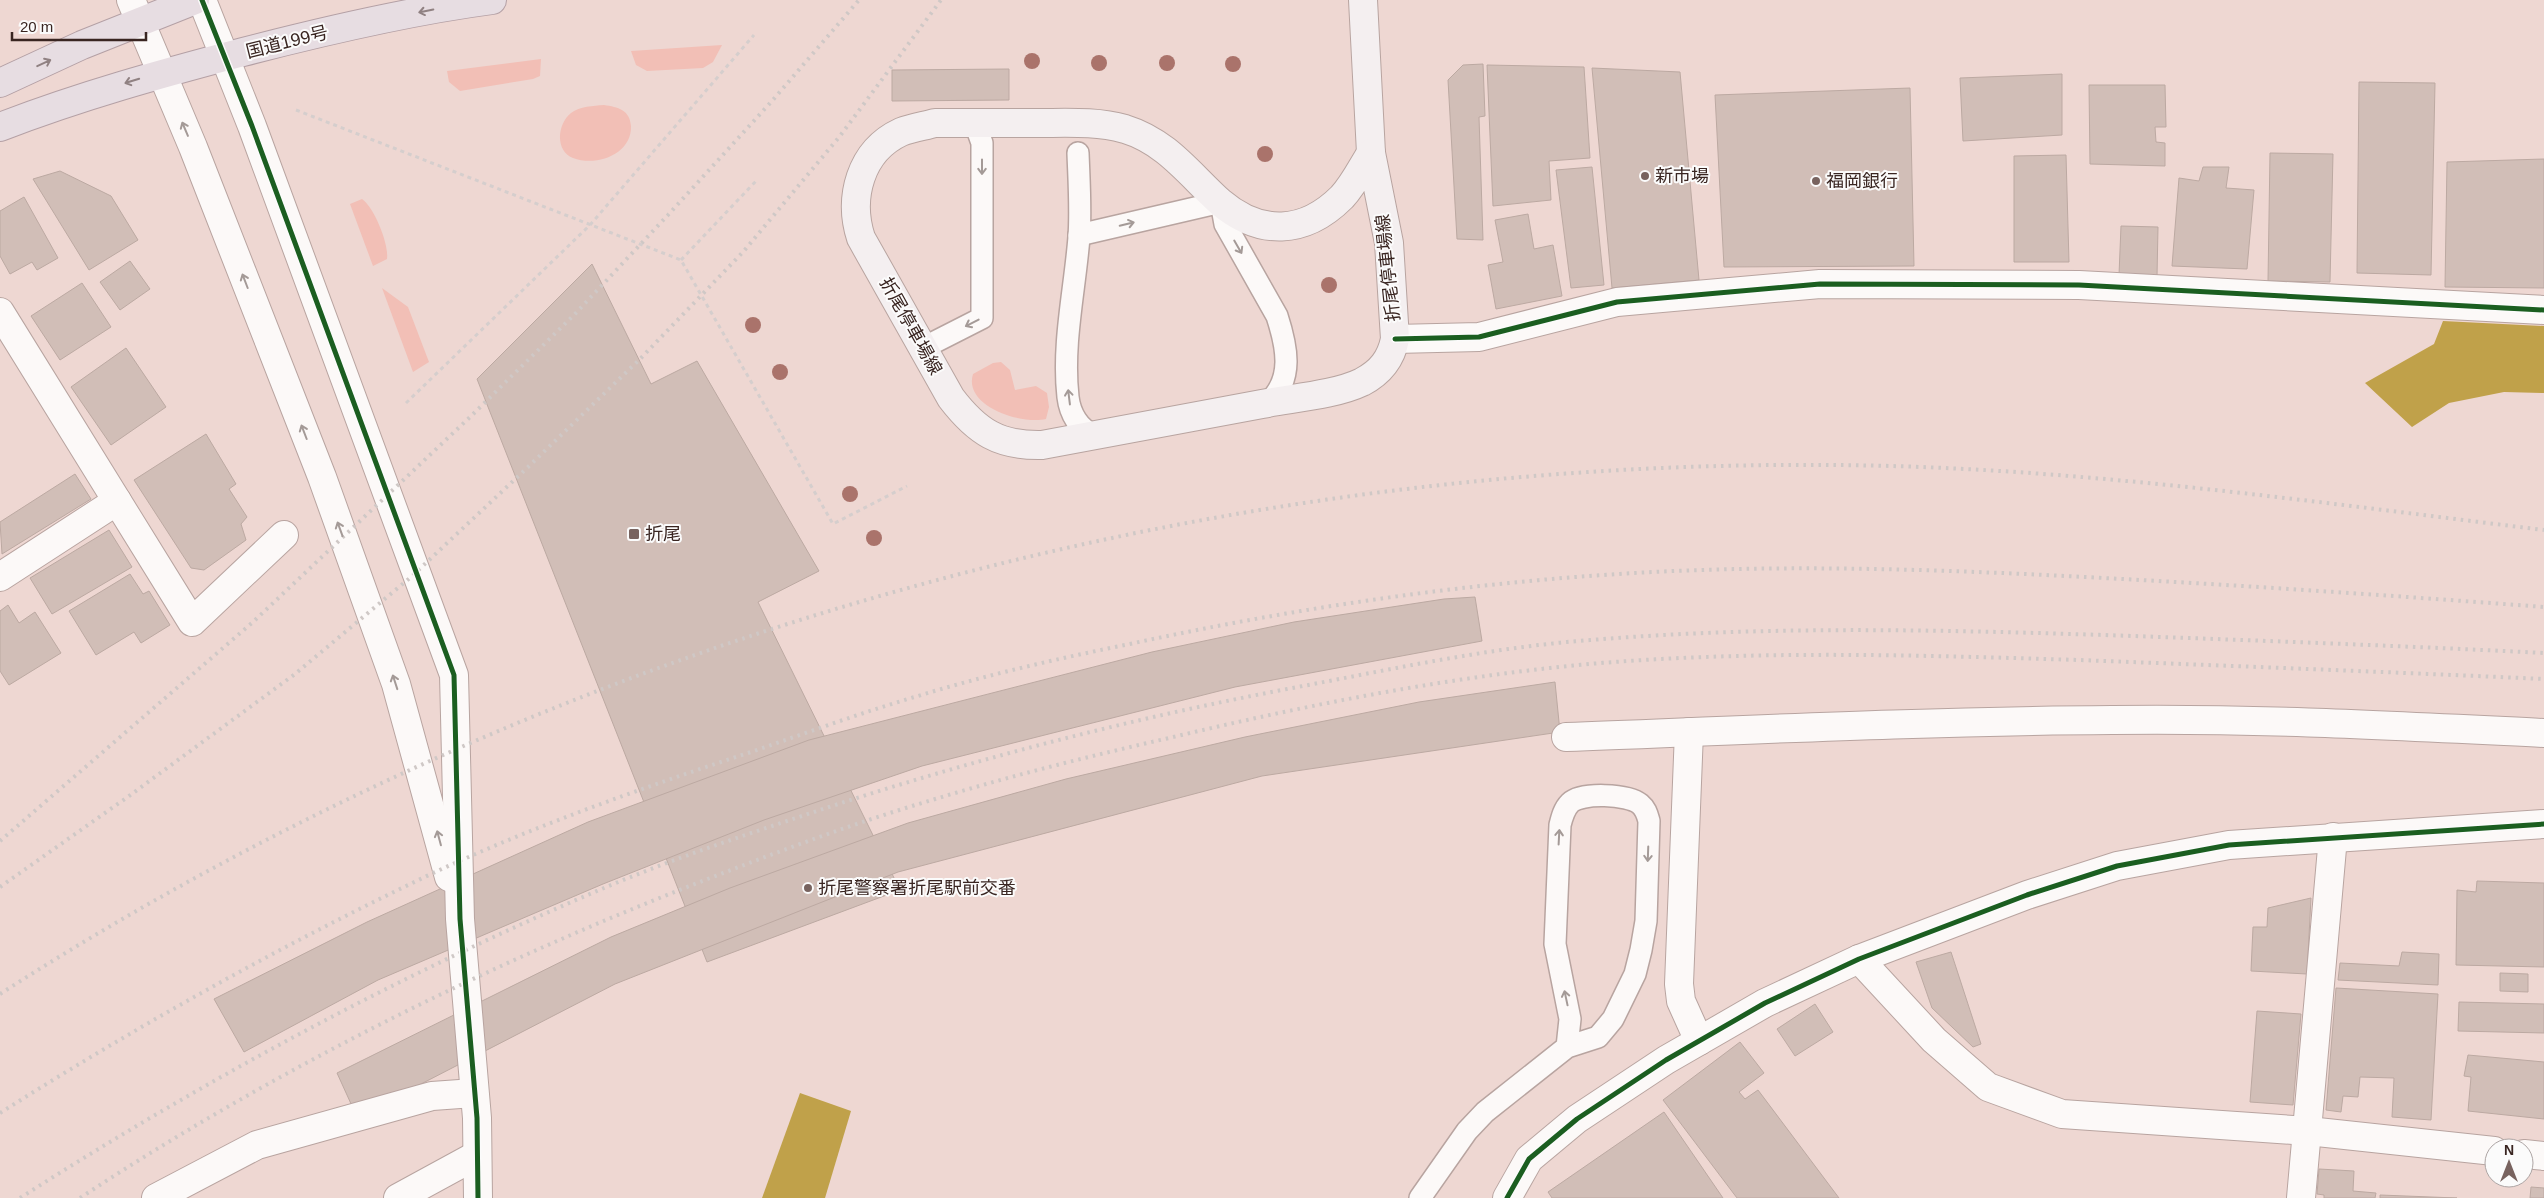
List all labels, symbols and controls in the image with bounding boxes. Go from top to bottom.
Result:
one-way arrow [419,7,435,16]
scale bar [12,10,146,42]
text: 20 m [20,18,53,35]
street label: 国道199号 [244,22,330,62]
one-way arrow [36,57,51,67]
one-way arrow [125,77,141,87]
one-way arrow [180,122,190,137]
one-way arrow [977,158,987,175]
place label: 新市場 [1655,166,1709,186]
marker: 新市場 [1639,170,1651,182]
place label: 福岡銀行 [1826,171,1898,191]
marker: 福岡銀行 [1810,175,1822,187]
street label: 折尾停車場線 [1372,213,1404,323]
one-way arrow [1118,219,1134,228]
one-way arrow [1233,239,1243,253]
one-way arrow [240,273,249,289]
street label: 折尾停車場線 [876,274,946,378]
one-way arrow [965,319,980,328]
one-way arrow [1064,390,1074,406]
one-way arrow [299,425,308,440]
one-way arrow [335,522,344,537]
place label: 折尾 [645,524,681,544]
marker: 折尾 [627,527,641,541]
one-way arrow [389,674,399,690]
one-way arrow [1555,829,1564,845]
one-way arrow [434,831,443,847]
one-way arrow [1643,845,1653,861]
place label: 折尾警察署折尾駅前交番 [818,878,1016,898]
marker: 折尾警察署折尾駅前交番 [802,882,814,894]
one-way arrow [1561,991,1571,1007]
north arrow [2484,1138,2534,1188]
text: N [2504,1142,2514,1158]

